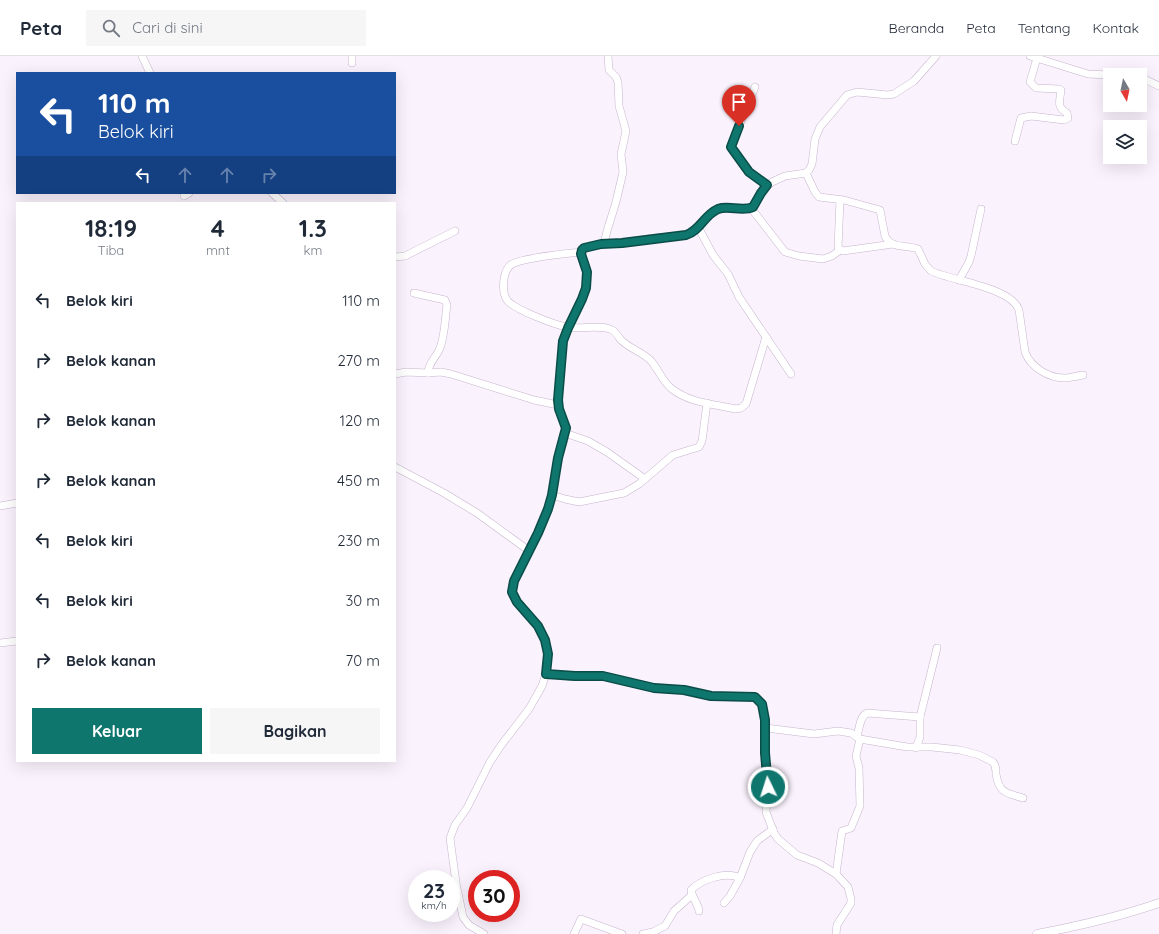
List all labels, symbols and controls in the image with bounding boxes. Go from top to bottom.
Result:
search box [86,10,366,46]
text: Peta [20,16,62,40]
icon: search [100,17,122,39]
text: Cari di sini [132,18,203,37]
text: Beranda [889,19,944,37]
text: Peta [966,19,996,37]
text: Tentang [1018,19,1071,37]
text: Kontak [1093,19,1139,37]
north arrow [1103,68,1147,112]
map controls [1103,68,1147,164]
text: 110 m [98,85,171,120]
pin [722,85,756,126]
icon: left [32,88,84,140]
icon: arrive [728,91,750,113]
text: Belok kiri [98,120,174,143]
button: layers [1103,120,1147,164]
icon: left [132,164,154,186]
icon: ahead [174,164,196,186]
icon: ahead [216,164,238,186]
icon: right [258,164,280,186]
text: 18:19 [85,213,137,243]
text: 4 [211,213,225,243]
text: 1.3 [299,213,327,243]
text: Tiba [98,242,124,258]
text: mnt [206,242,230,258]
text: km [303,242,322,258]
icon: left [32,289,54,311]
text: Belok kiri [66,291,133,310]
text: 110 m [342,291,380,310]
icon: right [32,349,54,371]
text: Belok kanan [66,351,156,370]
text: 270 m [338,351,380,370]
icon: right [32,409,54,431]
text: Belok kanan [66,411,156,430]
text: 120 m [339,411,380,430]
icon: right [32,469,54,491]
text: Belok kanan [66,471,156,490]
text: 450 m [337,471,380,490]
icon: left [32,529,54,551]
text: Belok kiri [66,531,133,550]
text: 230 m [337,531,380,550]
icon: left [32,589,54,611]
text: Belok kiri [66,591,133,610]
text: 30 m [345,591,380,610]
icon: right [32,649,54,671]
text: Belok kanan [66,651,156,670]
text: 70 m [346,651,380,670]
button: Keluar [32,708,202,754]
button: Bagikan [210,708,380,754]
position arrow [747,766,789,808]
speed limit sign: 30 [468,870,520,922]
text: 23 [423,878,445,903]
text: km/h [421,899,447,912]

